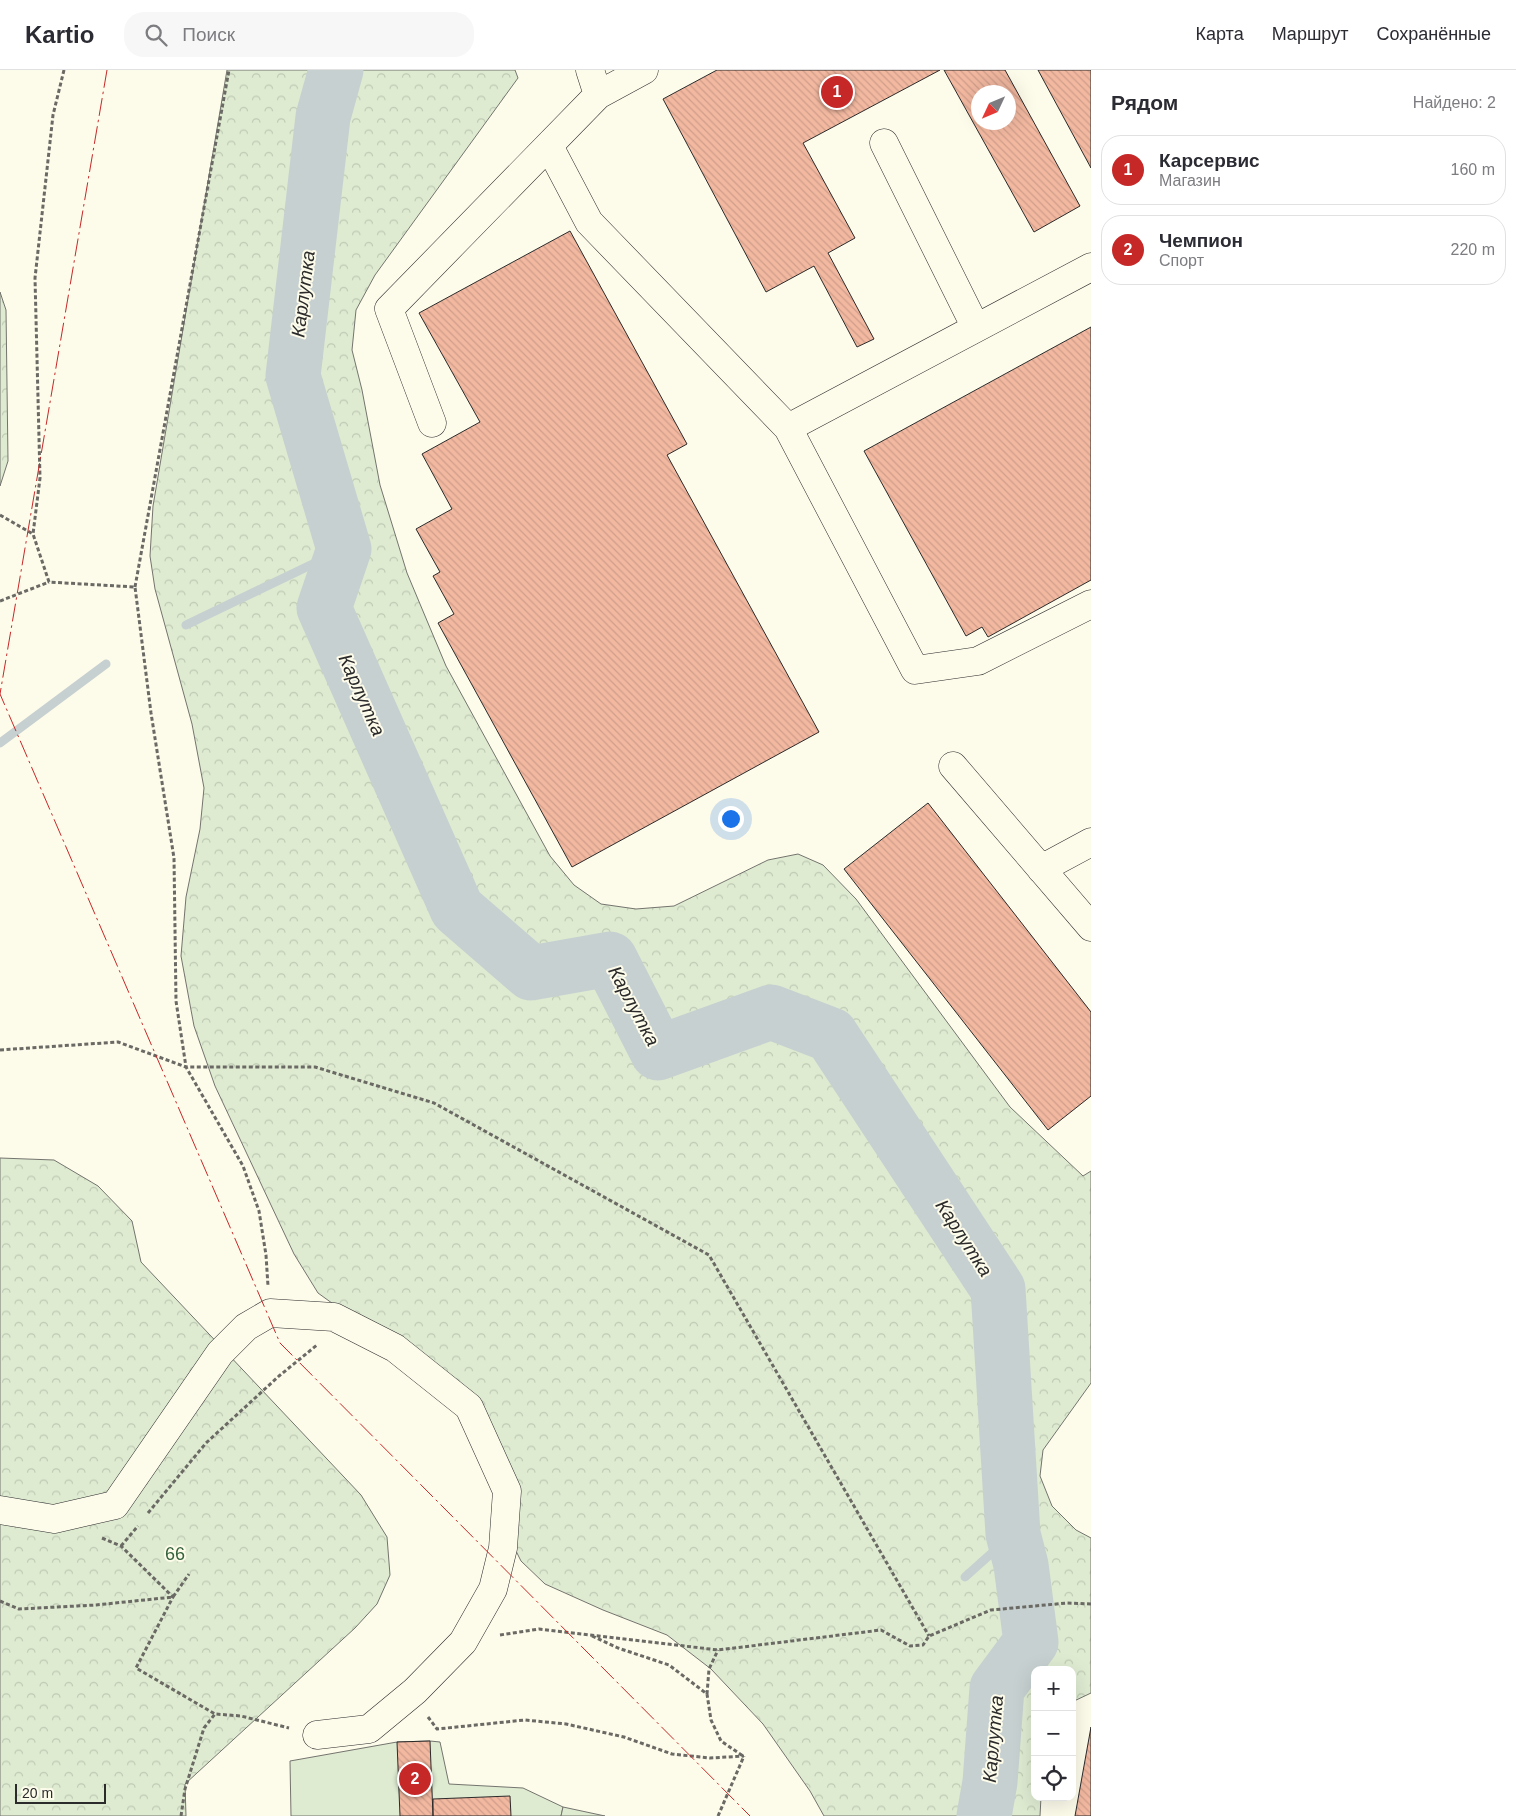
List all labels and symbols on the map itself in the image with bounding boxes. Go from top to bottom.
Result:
pin: 1 [821,73,853,111]
north arrow [971,85,1016,130]
water label: Карлутка [287,249,319,339]
water label: Карлутка [335,651,389,739]
your location [718,806,744,832]
water label: Карлутка [604,963,664,1049]
water label: Карлутка [931,1196,997,1280]
park label: 66 [165,1544,185,1564]
water label: Карлутка [979,1695,1007,1783]
pin: 2 [399,1760,431,1798]
scale bar [15,1781,106,1804]

